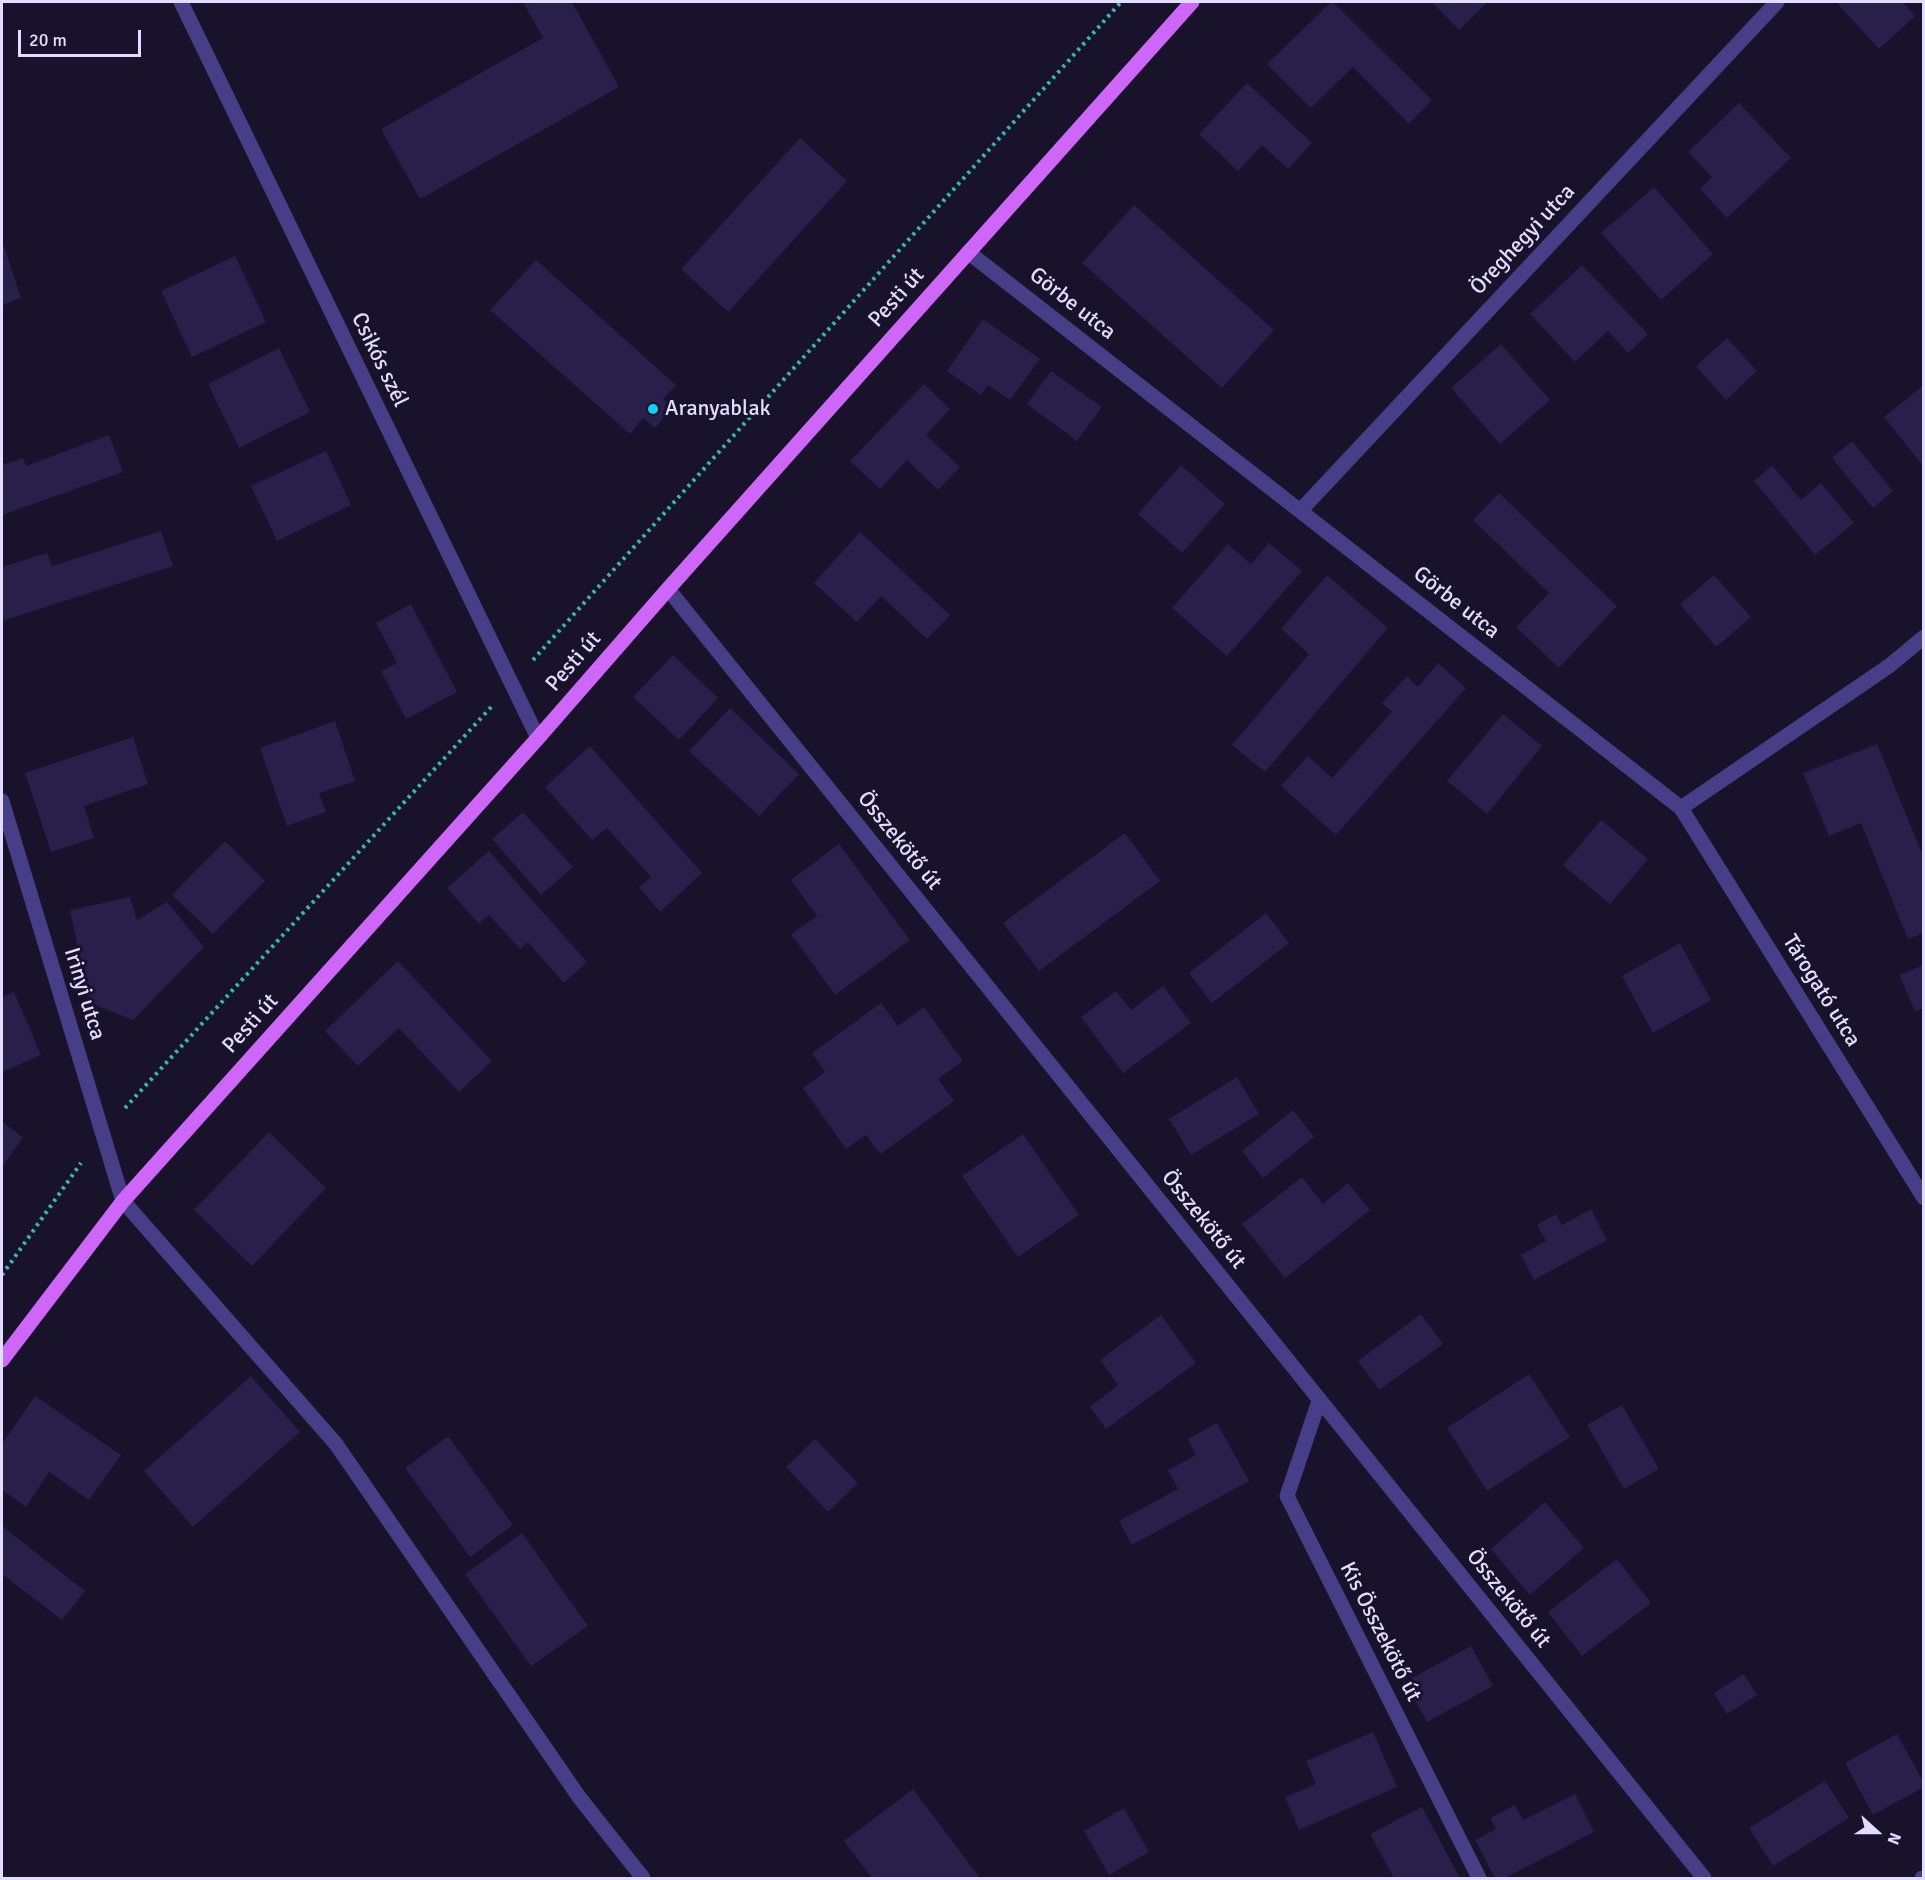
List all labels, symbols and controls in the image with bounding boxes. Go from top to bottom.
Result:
scale bar [21,18,144,56]
text: 20 m [29,29,67,51]
street label: Öreghegyi utca [1465,179,1581,301]
street label: Görbe utca [1024,262,1120,346]
street label: Pesti út [863,263,931,333]
street label: Csikós szél [345,308,413,412]
place label: Aranyablak [665,396,771,422]
marker: Aranyablak [646,402,660,416]
street label: Görbe utca [1408,561,1504,645]
street label: Pesti út [541,627,607,697]
street label: Összekötő út [851,786,947,896]
street label: Tárogató utca [1776,930,1866,1052]
street label: Irinyi utca [58,945,110,1043]
street label: Pesti út [217,989,285,1059]
street label: Összekötő út [1155,1165,1251,1275]
street label: Összekötő út [1460,1544,1556,1654]
street label: Kis Összekötő út [1333,1558,1427,1706]
north arrow [1847,1802,1907,1862]
text: N [1882,1830,1905,1847]

